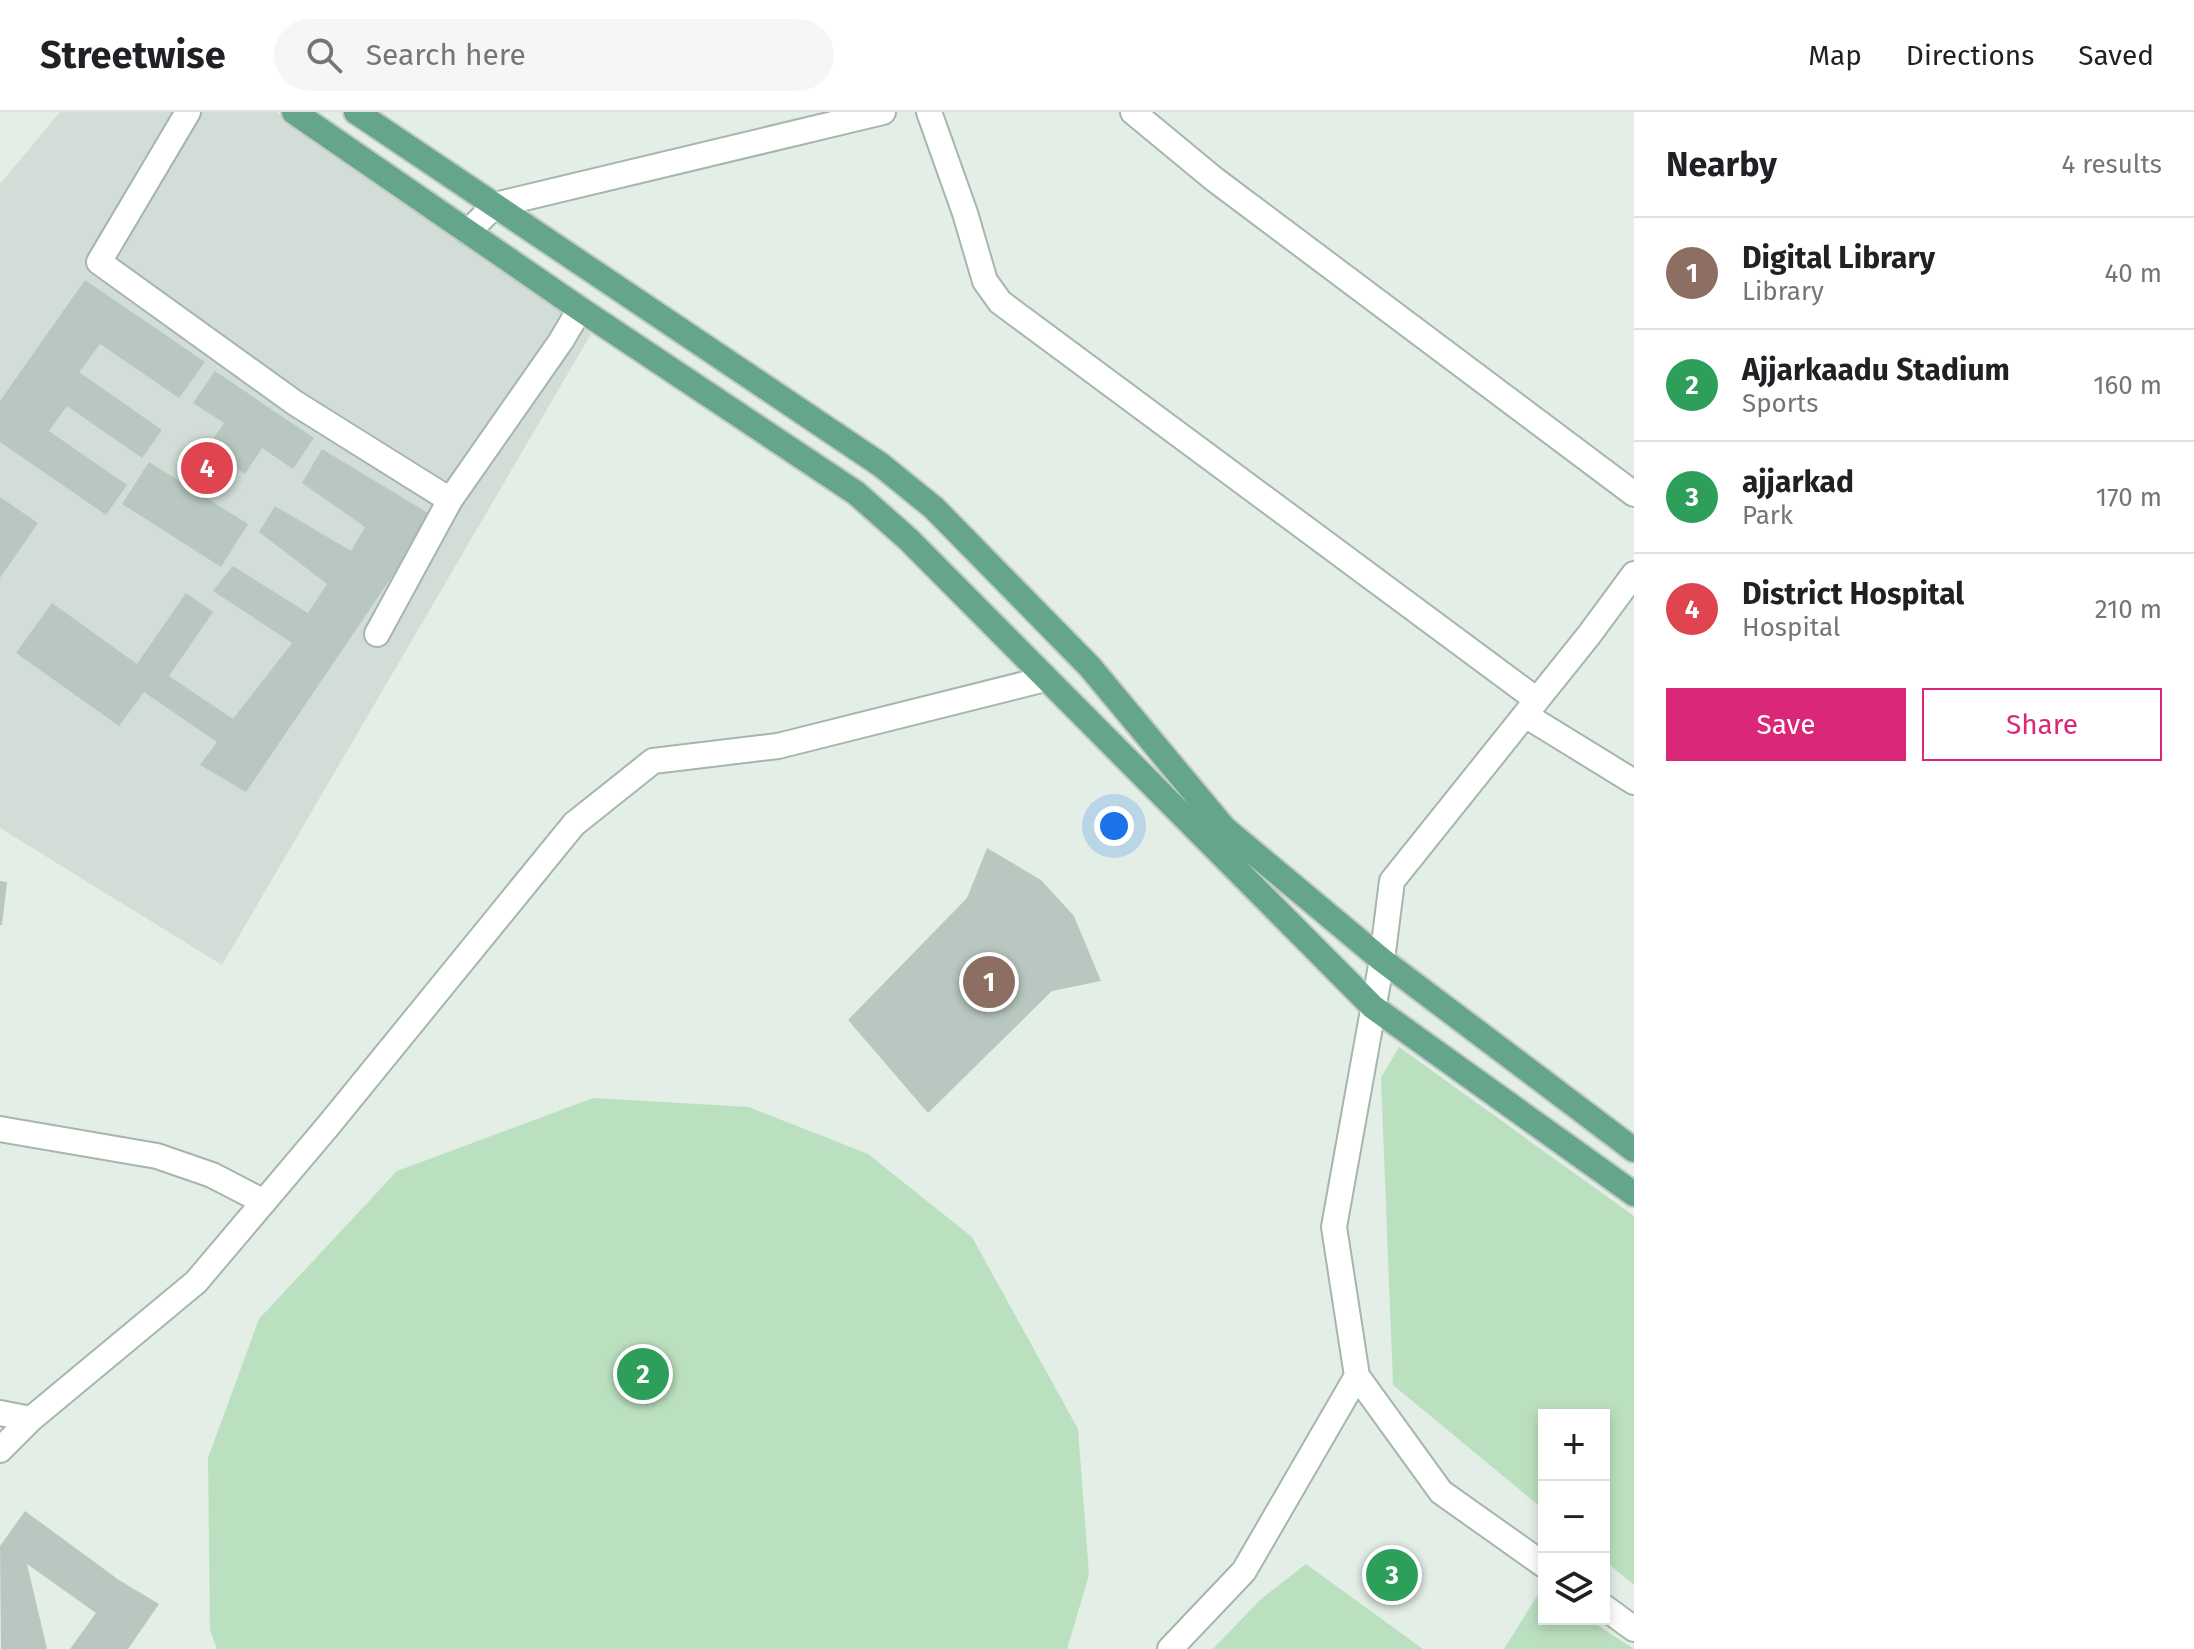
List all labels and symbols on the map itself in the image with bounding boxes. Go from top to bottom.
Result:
pin: 4 [181,438,233,498]
your location [1094,806,1134,846]
pin: 1 [963,952,1015,1012]
pin: 2 [617,1344,669,1404]
pin: 3 [1366,1545,1418,1605]

